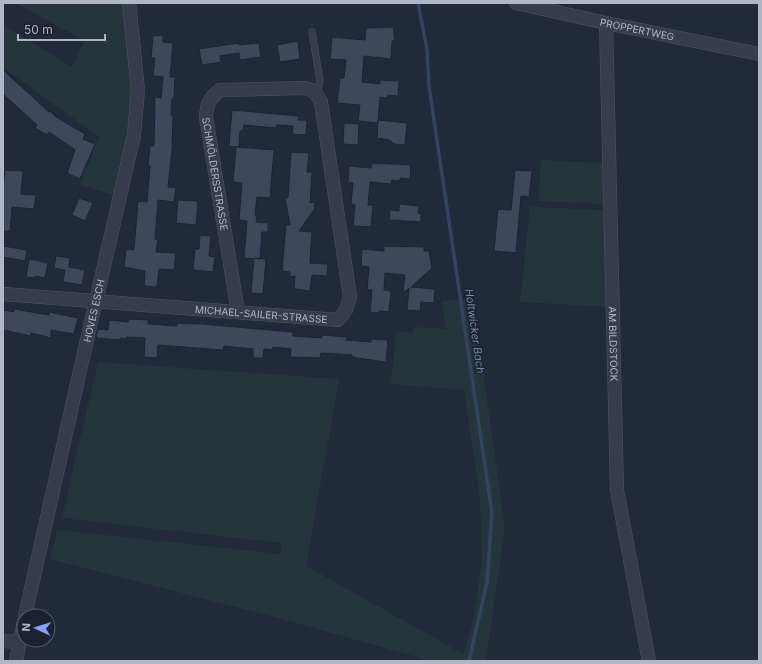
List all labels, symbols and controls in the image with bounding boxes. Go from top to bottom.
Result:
scale bar [18,16,105,42]
street label: PROPPERTWEG [599,16,675,43]
text: 50 m [24,22,53,37]
street label: SCHMÖLDERSSTRASSE [200,116,231,231]
street label: HOVES ESCH [81,278,107,343]
water label: Holtwicker Bach [462,288,488,375]
street label: MICHAEL-SAILER-STRASSE [195,303,328,325]
street label: AM BILDSTOCK [607,306,620,382]
north arrow [16,608,56,648]
text: N [19,623,33,632]

